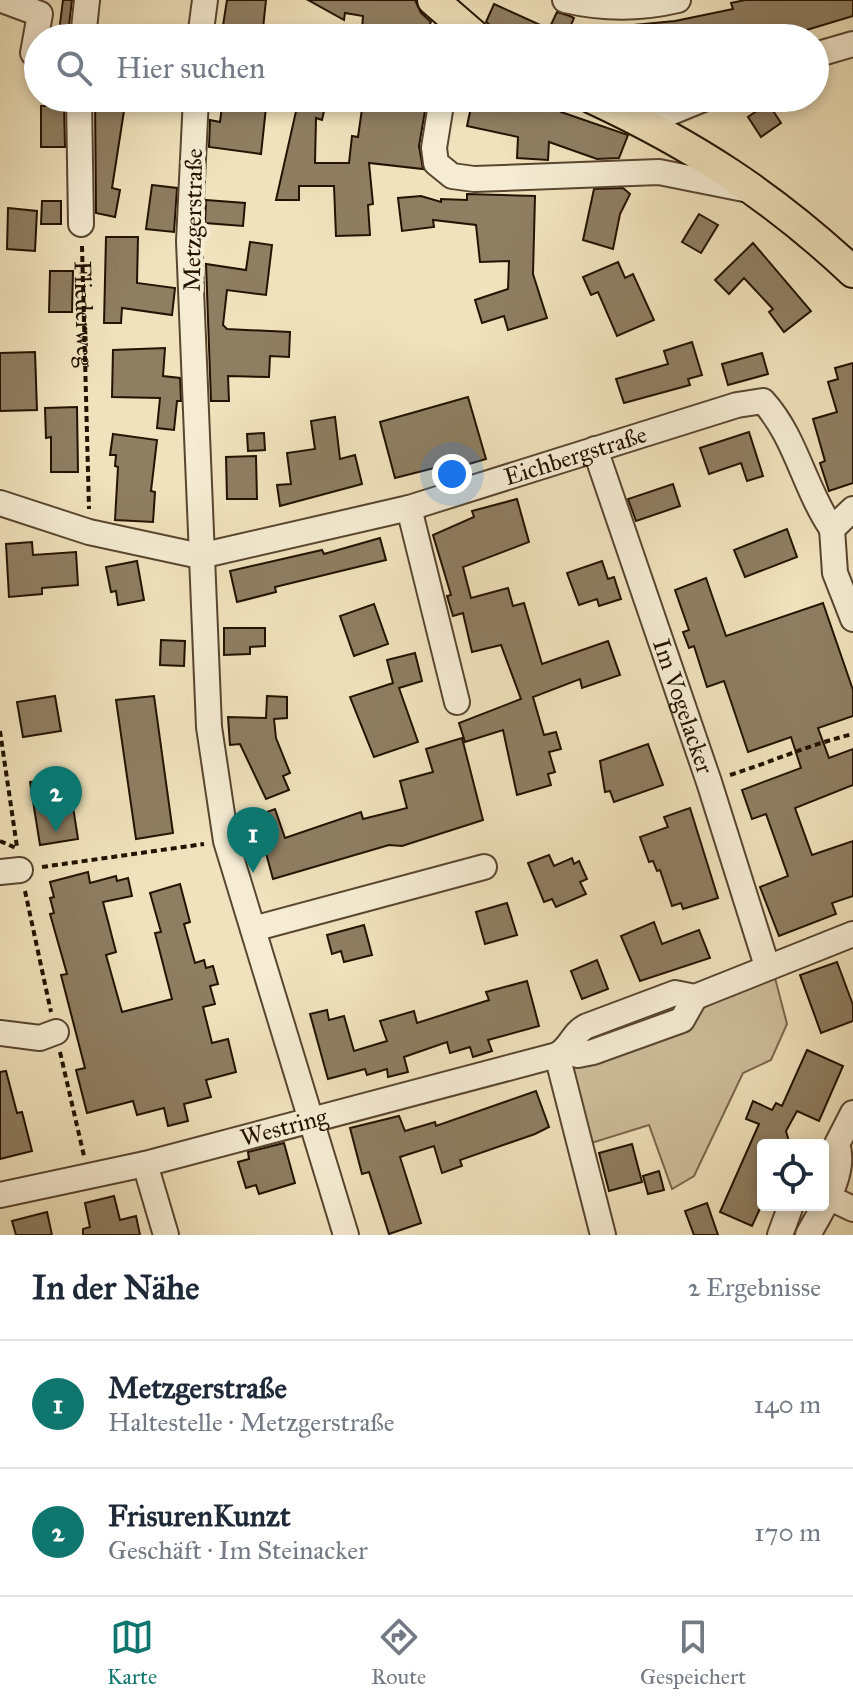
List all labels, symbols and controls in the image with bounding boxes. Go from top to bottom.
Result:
search box [24,24,829,112]
icon: search [52,46,96,90]
text: Hier suchen [116,50,265,86]
street label: Metzgerstraße [177,148,209,292]
street label: Fliederweg [67,260,100,368]
street label: Eichbergstraße [500,419,650,492]
your location [432,454,472,494]
street label: Im Vogelacker [646,635,720,778]
pin: 2 [30,766,82,832]
pin: 1 [227,807,279,873]
street label: Westring [237,1101,332,1153]
map controls [757,1139,829,1211]
button: locate [757,1139,829,1211]
text: In der Nähe [32,1267,199,1308]
text: 2 Ergebnisse [688,1271,821,1303]
text: Metzgerstraße [108,1370,287,1406]
text: 1 [53,1388,63,1420]
text: 140 m [754,1388,821,1420]
text: Haltestelle · Metzgerstraße [108,1406,395,1438]
text: FrisurenKunzt [108,1498,291,1534]
text: 2 [52,1516,64,1548]
text: 170 m [754,1516,821,1548]
text: Geschäft · Im Steinacker [108,1534,368,1566]
tab: Karte [107,1615,157,1690]
tab: Route [371,1615,426,1690]
tab: Gespeichert [640,1615,746,1690]

